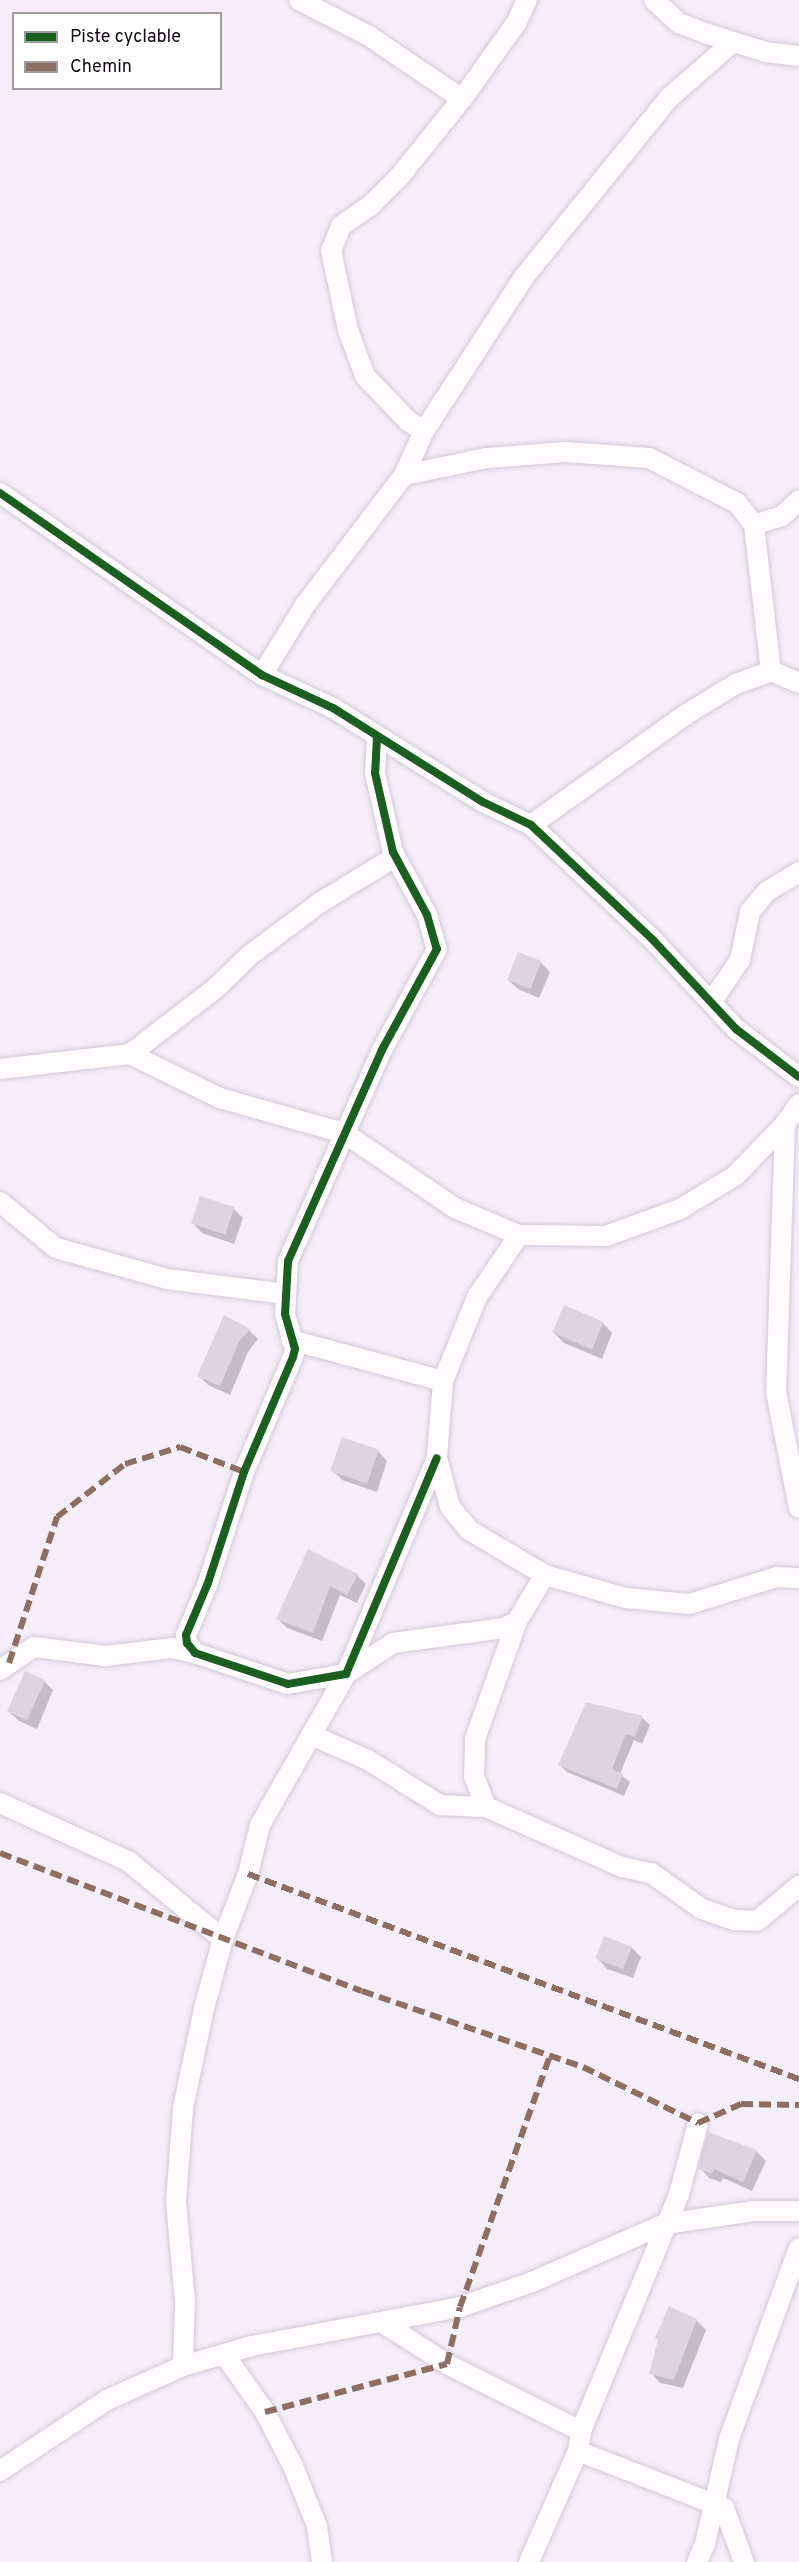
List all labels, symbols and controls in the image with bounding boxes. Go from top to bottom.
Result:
legend [12,12,222,90]
text: Piste cyclable [70,26,181,49]
text: Chemin [70,56,132,79]

